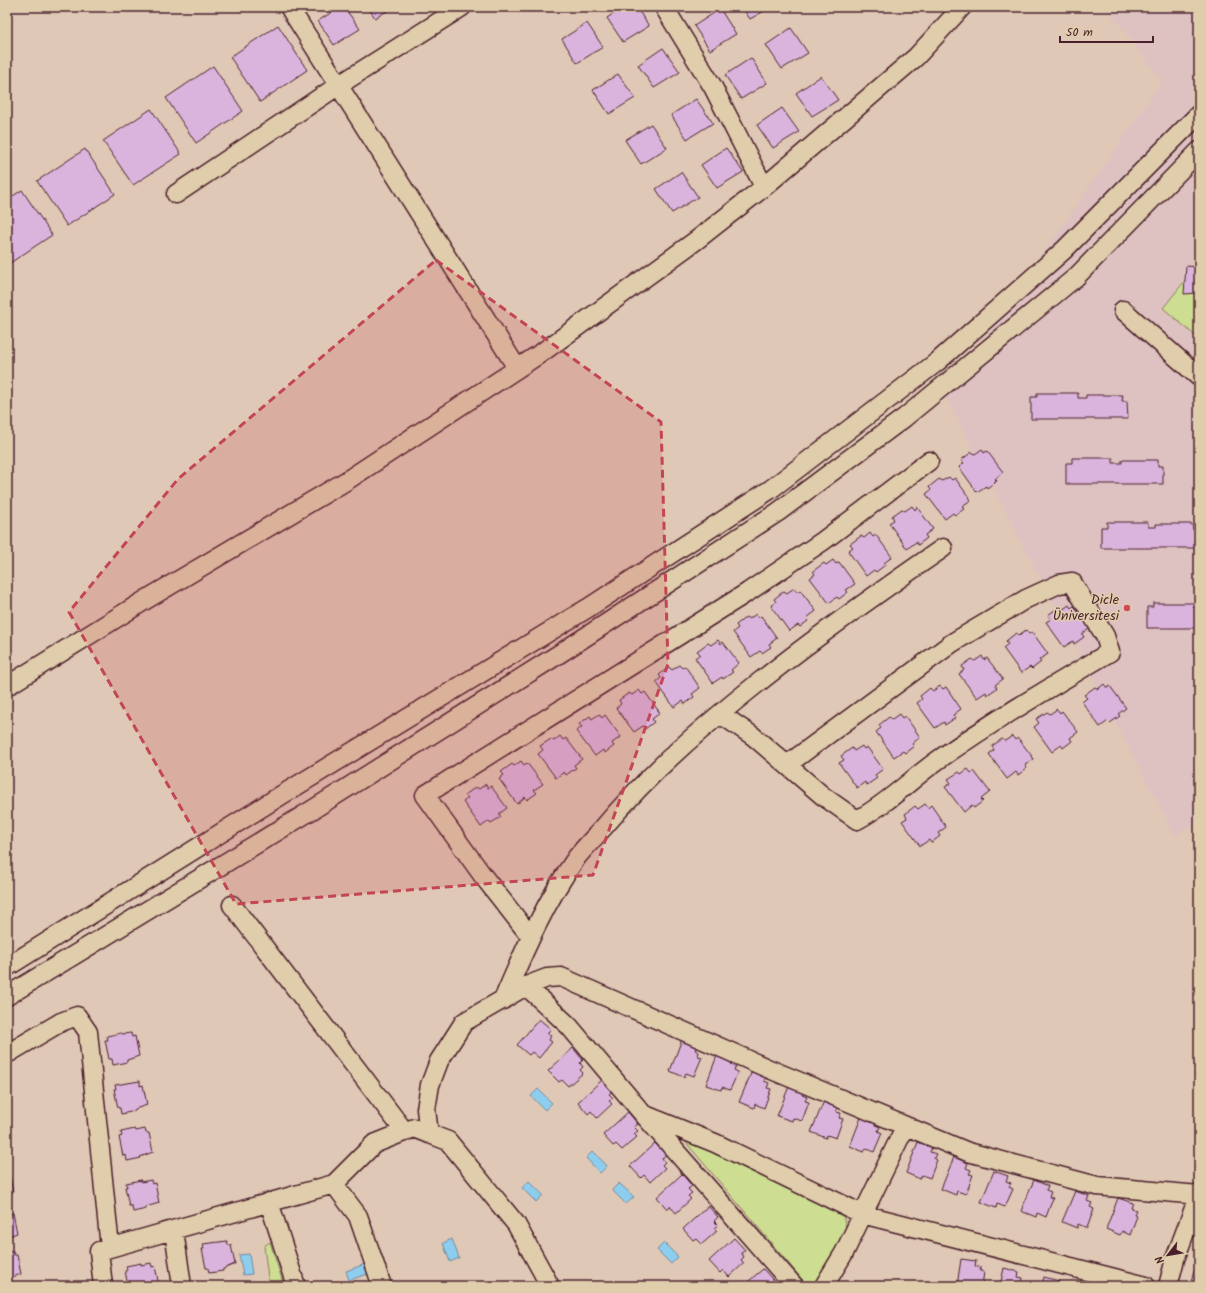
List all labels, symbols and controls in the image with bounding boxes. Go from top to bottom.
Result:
scale bar [1060,18,1153,44]
text: 50 m [1066,23,1093,42]
place label: Dicle Üniversitesi [1053,589,1120,627]
marker: Dicle Üniversitesi [1122,603,1132,613]
north arrow [1148,1235,1188,1275]
text: N [1151,1252,1170,1267]

